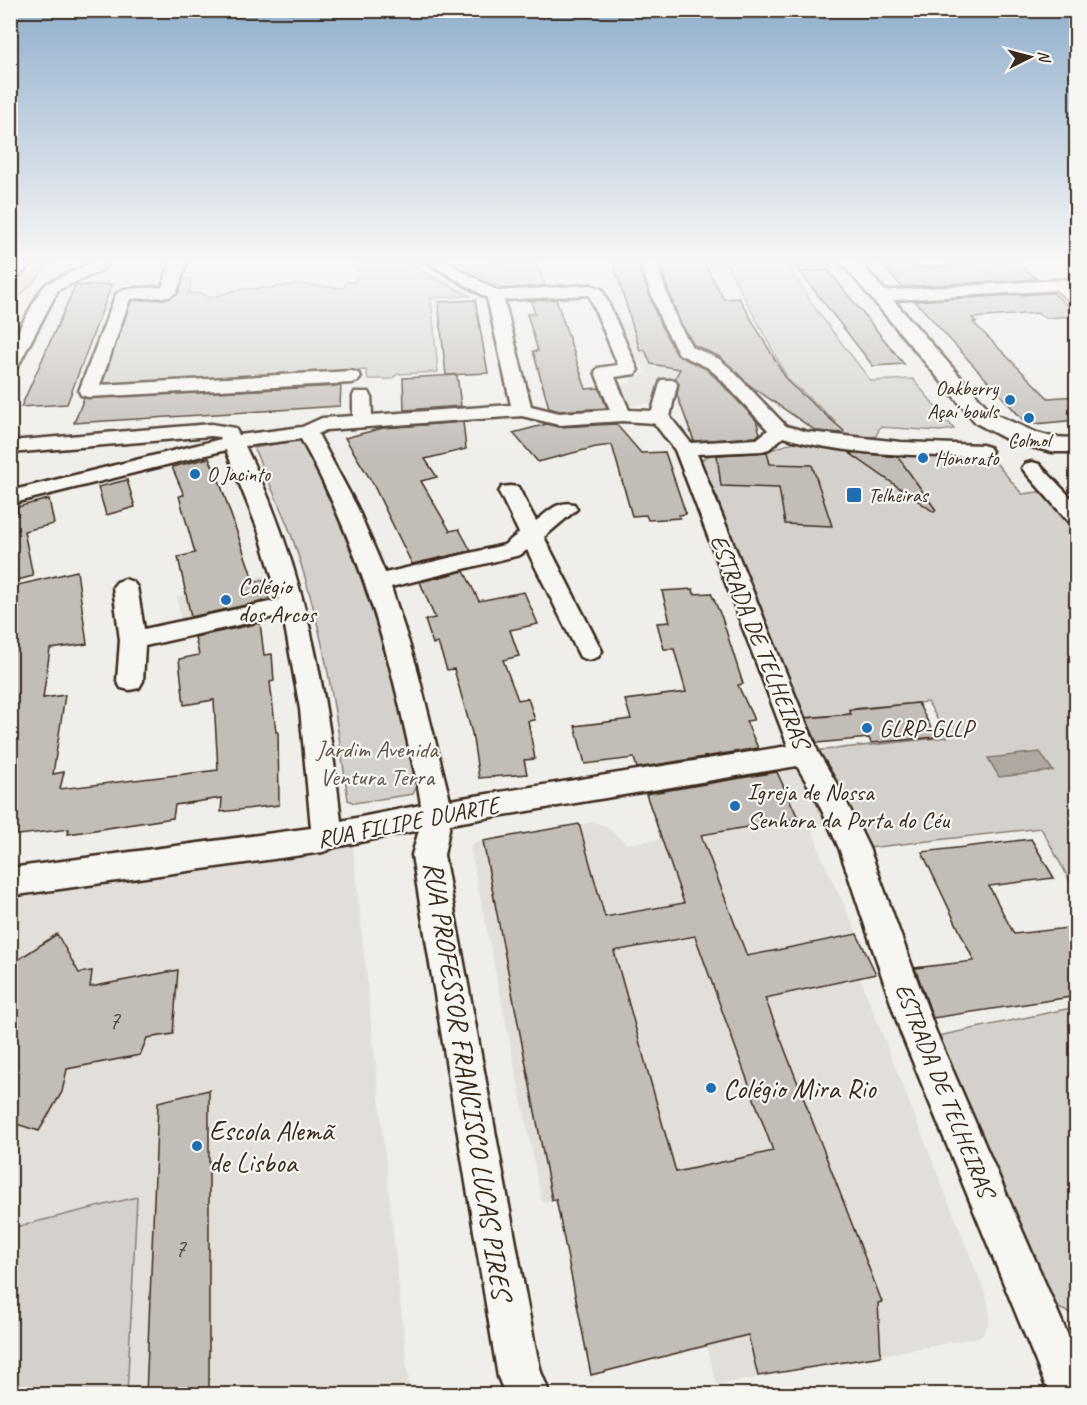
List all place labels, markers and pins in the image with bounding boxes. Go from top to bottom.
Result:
place label: Oakberry Açaí bowls [927,376,1000,424]
marker: Oakberry Açaí bowls [1003,393,1017,407]
marker: Colmol [1022,411,1036,425]
place label: Colmol [1008,428,1054,453]
place label: Honorato [935,446,999,471]
marker: Honorato [916,451,930,465]
place label: O Jacinto [207,462,271,487]
marker: O Jacinto [188,467,202,481]
place label: Telheiras [868,483,930,508]
marker: Telheiras [845,486,863,504]
place label: Colégio dos Arcos [238,571,318,629]
marker: Colégio dos Arcos [219,593,233,607]
place label: GLRP-GLLP [879,713,977,743]
marker: GLRP-GLLP [860,721,874,735]
place label: Igreja de Nossa Senhora da Porta do Céu [747,777,951,835]
marker: Igreja de Nossa Senhora da Porta do Céu [728,799,742,813]
place label: Colégio Mira Rio [723,1071,878,1106]
marker: Colégio Mira Rio [704,1081,718,1095]
place label: Escola Alemã de Lisboa [209,1113,336,1180]
marker: Escola Alemã de Lisboa [190,1139,204,1153]

